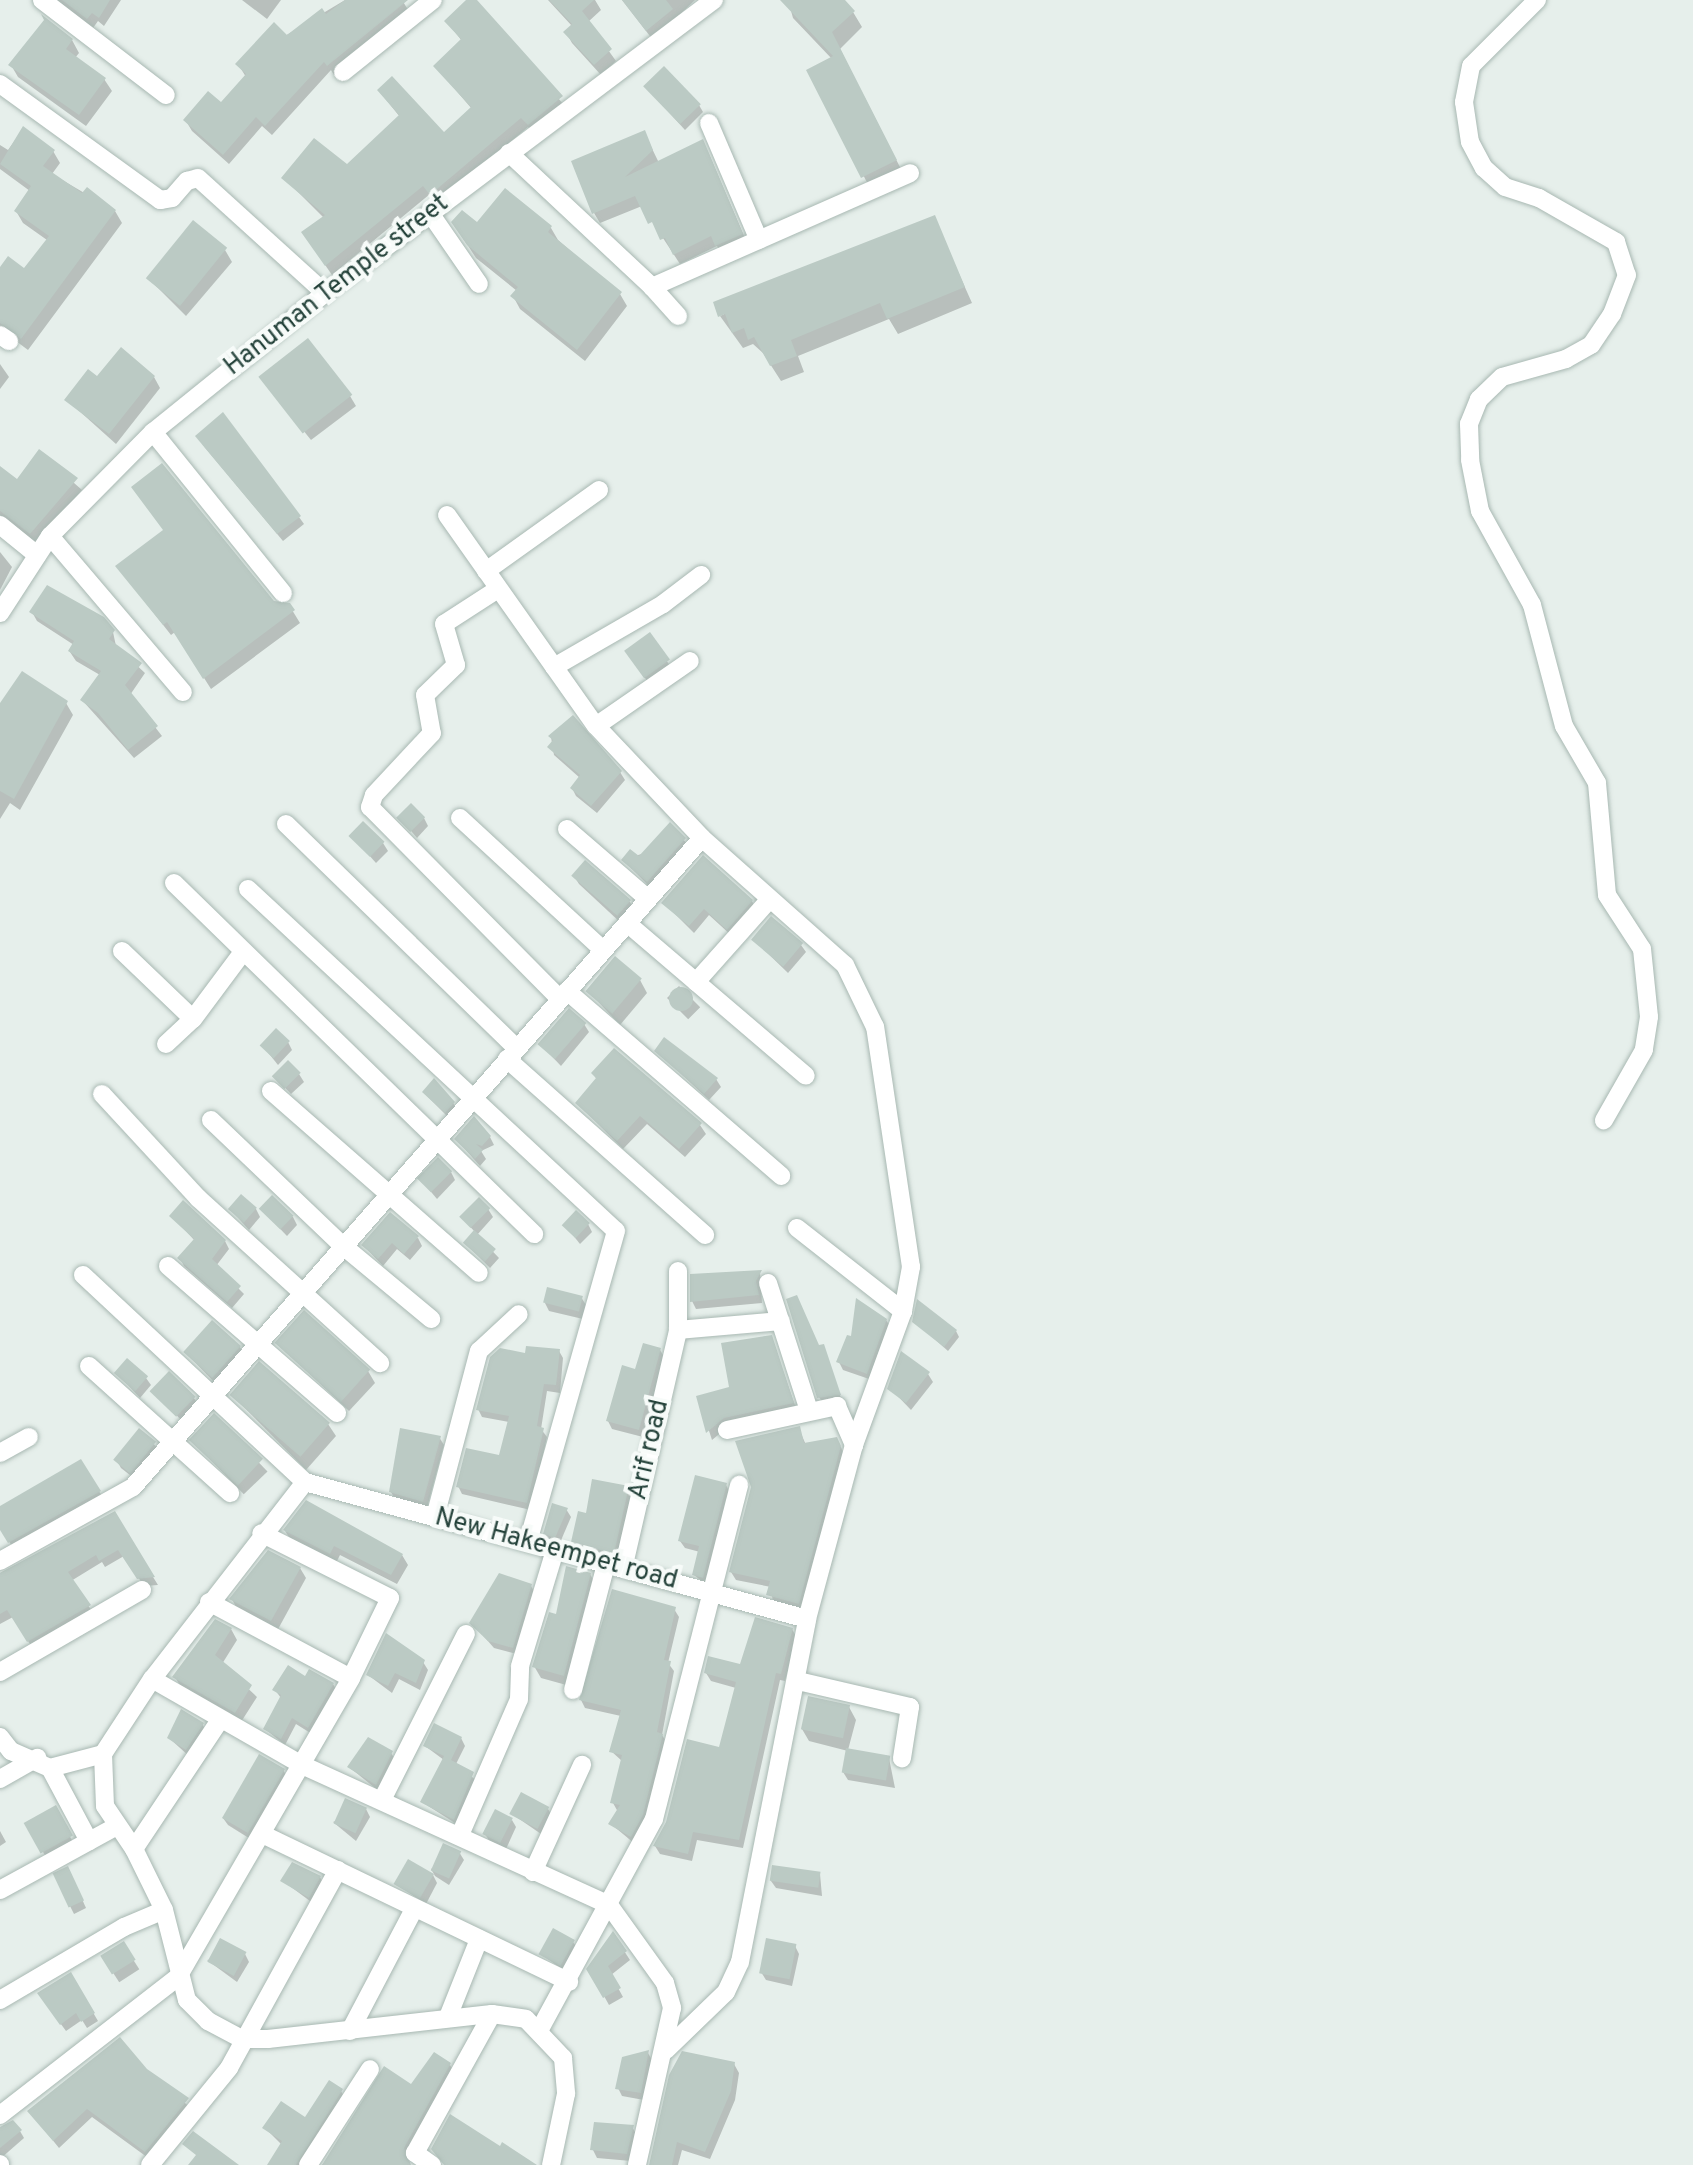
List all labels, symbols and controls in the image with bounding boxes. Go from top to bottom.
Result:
street label: Hanuman Temple street [218,188,456,384]
street label: Arif road [623,1397,677,1503]
street label: New Hakeempet road [431,1503,681,1597]

